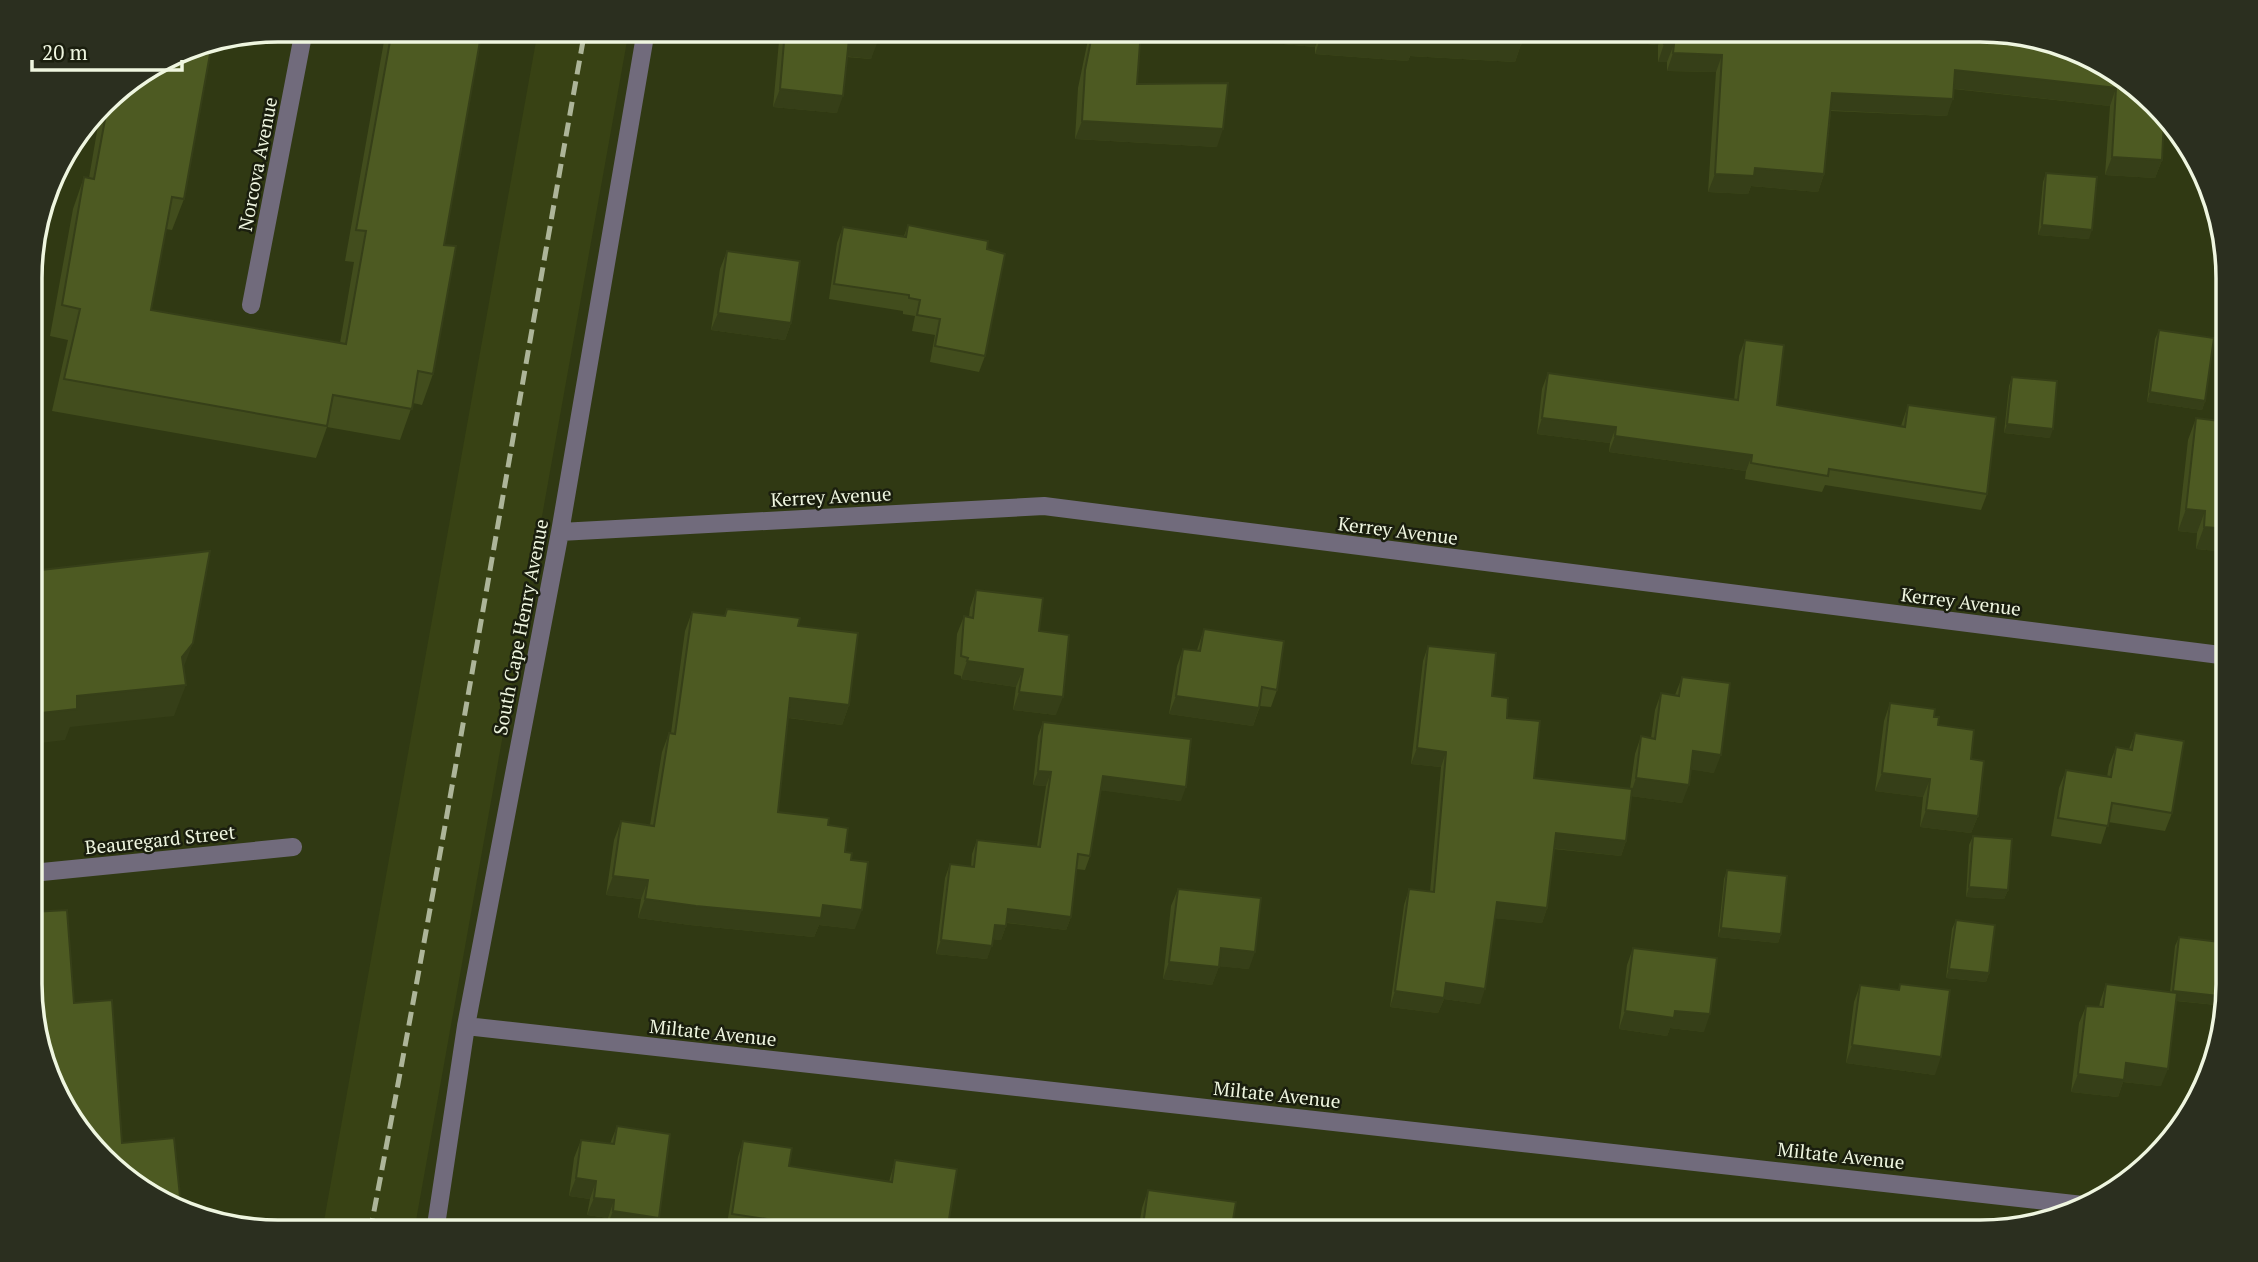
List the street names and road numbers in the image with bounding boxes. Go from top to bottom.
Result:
street label: Norcova Avenue [232,95,282,233]
street label: Kerrey Avenue [770,480,892,512]
street label: Kerrey Avenue [1337,510,1459,550]
street label: South Cape Henry Avenue [487,517,553,737]
street label: Kerrey Avenue [1900,581,2022,621]
street label: Beauregard Street [83,819,237,859]
street label: Miltate Avenue [648,1013,778,1051]
street label: Miltate Avenue [1212,1075,1342,1113]
street label: Miltate Avenue [1776,1136,1906,1174]

